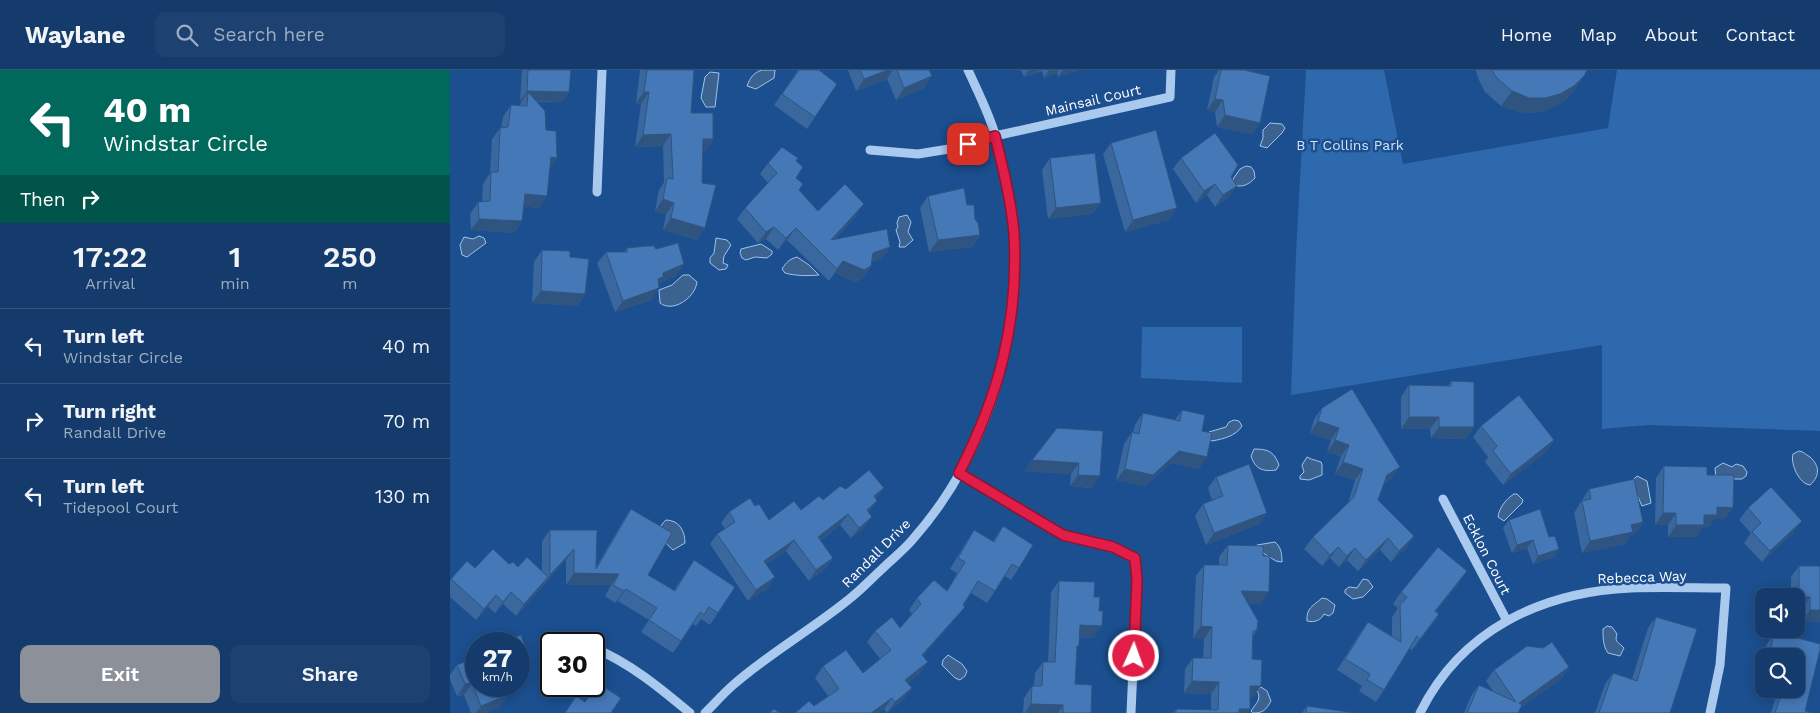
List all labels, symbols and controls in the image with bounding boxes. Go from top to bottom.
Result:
search box [155,12,505,57]
text: Waylane [25,21,125,49]
icon: search [173,21,201,49]
text: Search here [213,23,325,46]
text: Home [1501,24,1552,45]
text: Map [1580,24,1617,45]
text: About [1645,24,1697,45]
text: Contact [1725,24,1795,45]
street label: Mainsail Court [1044,81,1142,119]
text: 40 m [103,89,191,131]
icon: left [20,90,85,155]
pin [947,123,989,165]
icon: arrive [954,130,982,158]
text: Windstar Circle [103,131,268,156]
park label: B T Collins Park [1296,137,1404,153]
icon: right [76,185,104,213]
text: Then [20,188,66,211]
text: 17:22 [73,239,147,274]
text: 1 [229,239,241,274]
text: 250 [323,239,377,274]
text: Arrival [85,274,135,293]
text: min [220,274,250,293]
text: m [342,274,357,293]
text: Turn left [63,325,144,348]
icon: left [20,332,48,360]
text: 40 m [382,335,430,358]
text: Windstar Circle [63,348,183,367]
text: Turn right [63,400,156,423]
icon: right [20,407,48,435]
text: 70 m [383,410,430,433]
text: Randall Drive [63,423,166,442]
text: Turn left [63,475,144,498]
icon: left [20,482,48,510]
text: 130 m [375,485,430,508]
text: Tidepool Court [63,498,178,517]
street label: Ecklon Court [1460,511,1514,597]
street label: Randall Drive [838,515,914,591]
street label: Rebecca Way [1597,567,1688,587]
map controls [1755,588,1805,698]
button: sound [1755,588,1805,638]
position arrow [1107,629,1159,681]
speed limit sign: 30 [540,632,605,697]
text: 27 [483,644,512,673]
button: Exit [20,645,220,703]
button: Share [230,645,430,703]
button: search [1755,648,1805,698]
text: km/h [482,670,513,684]

